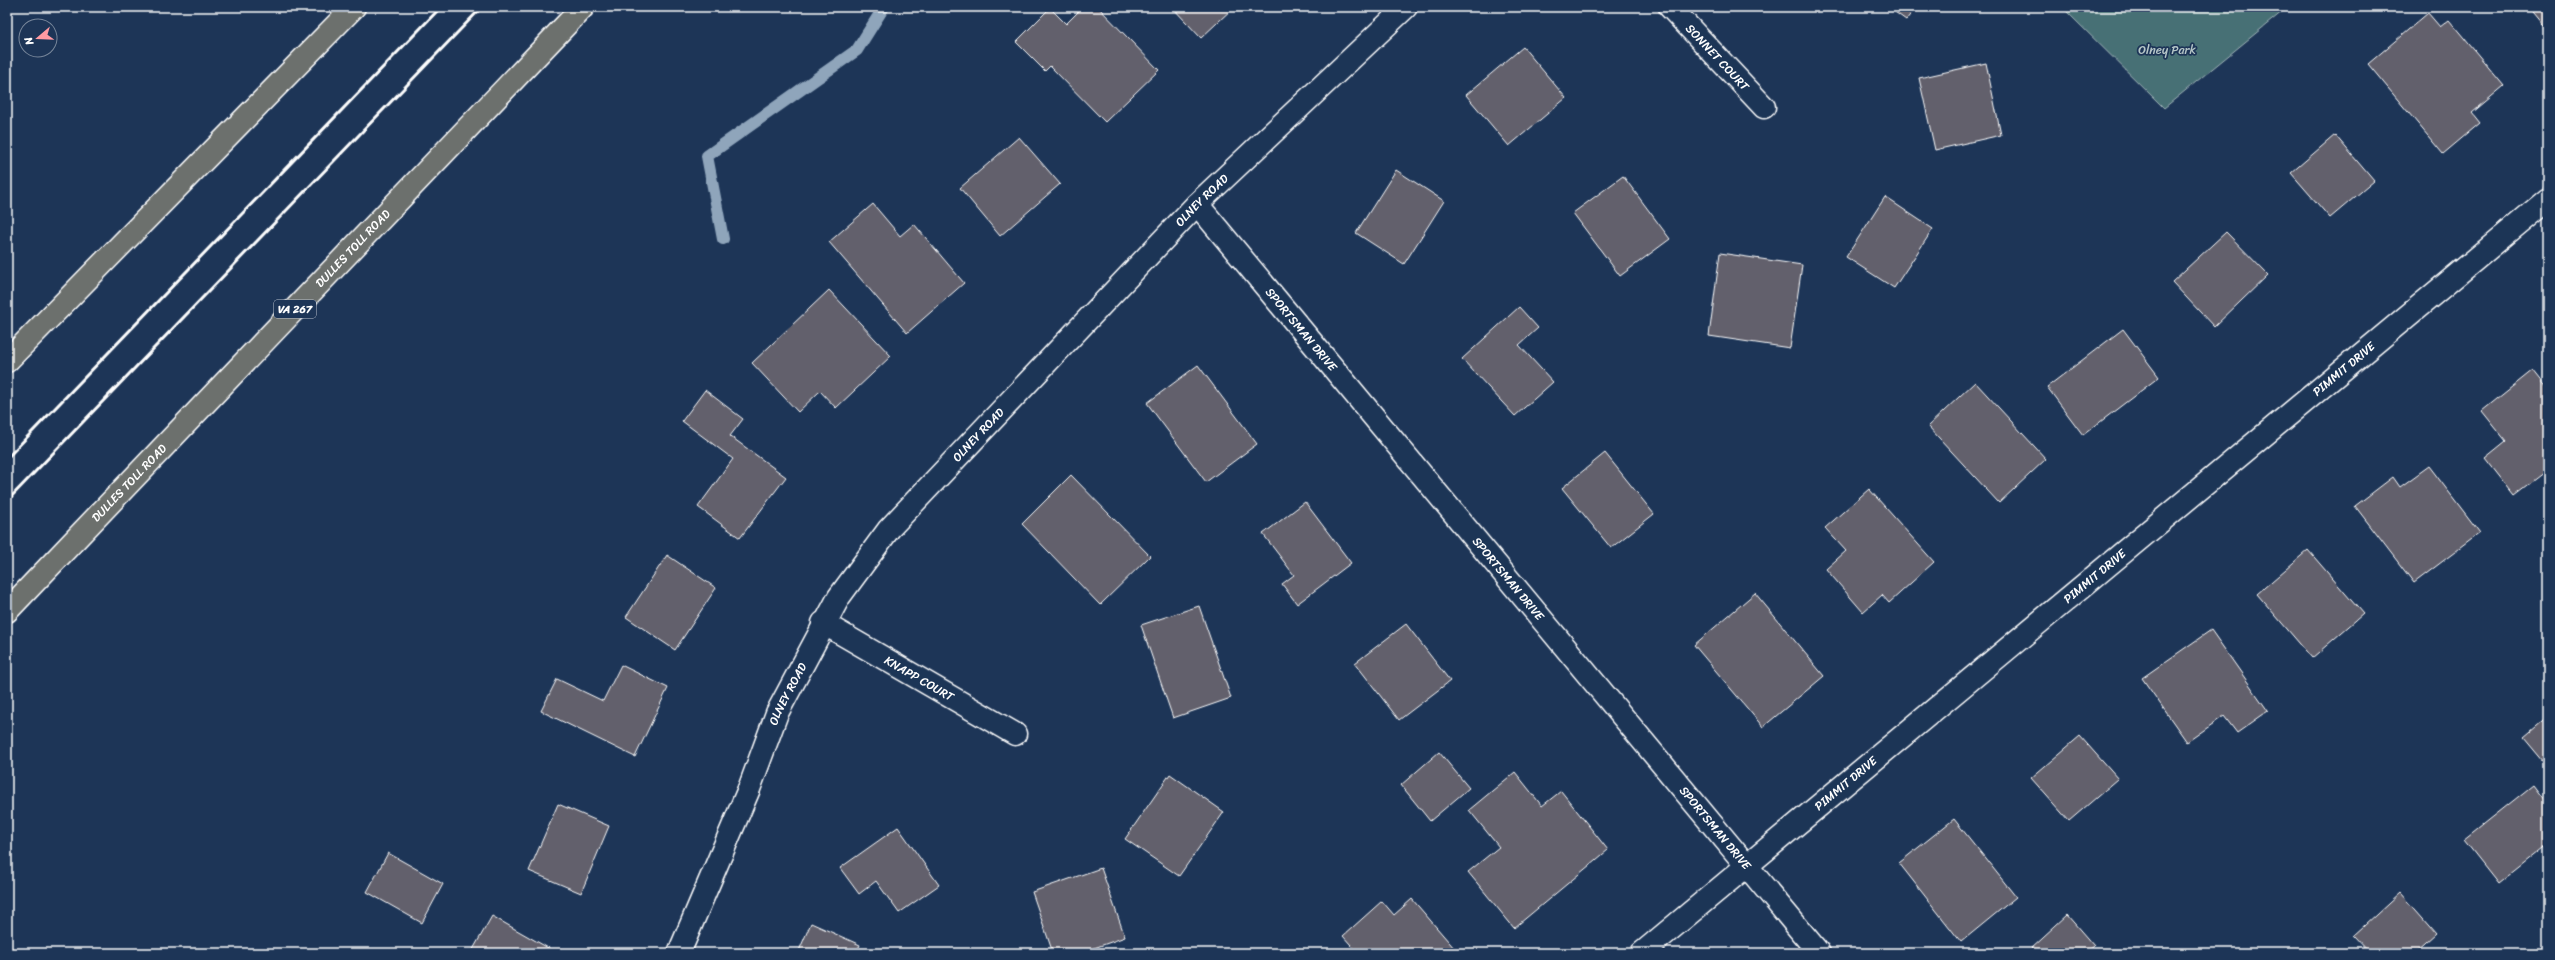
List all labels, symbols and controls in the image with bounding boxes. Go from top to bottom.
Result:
north arrow [18,18,58,58]
street label: SONNET COURT [1680,18,1756,97]
text: N [19,34,40,49]
park label: Olney Park [2138,39,2196,61]
street label: OLNEY ROAD [1170,168,1234,232]
street label: DULLES TOLL ROAD [310,204,396,293]
street label: SPORTSMAN DRIVE [1260,282,1344,377]
road number: VA 267 [274,300,316,318]
street label: PIMMIT DRIVE [2307,335,2381,402]
street label: OLNEY ROAD [947,402,1010,467]
street label: DULLES TOLL ROAD [86,438,172,527]
street label: SPORTSMAN DRIVE [1467,532,1551,627]
street label: PIMMIT DRIVE [2058,542,2132,609]
street label: KNAPP COURT [880,650,959,708]
street label: OLNEY ROAD [762,658,813,729]
street label: PIMMIT DRIVE [1809,750,1883,816]
street label: SPORTSMAN DRIVE [1674,781,1758,876]

